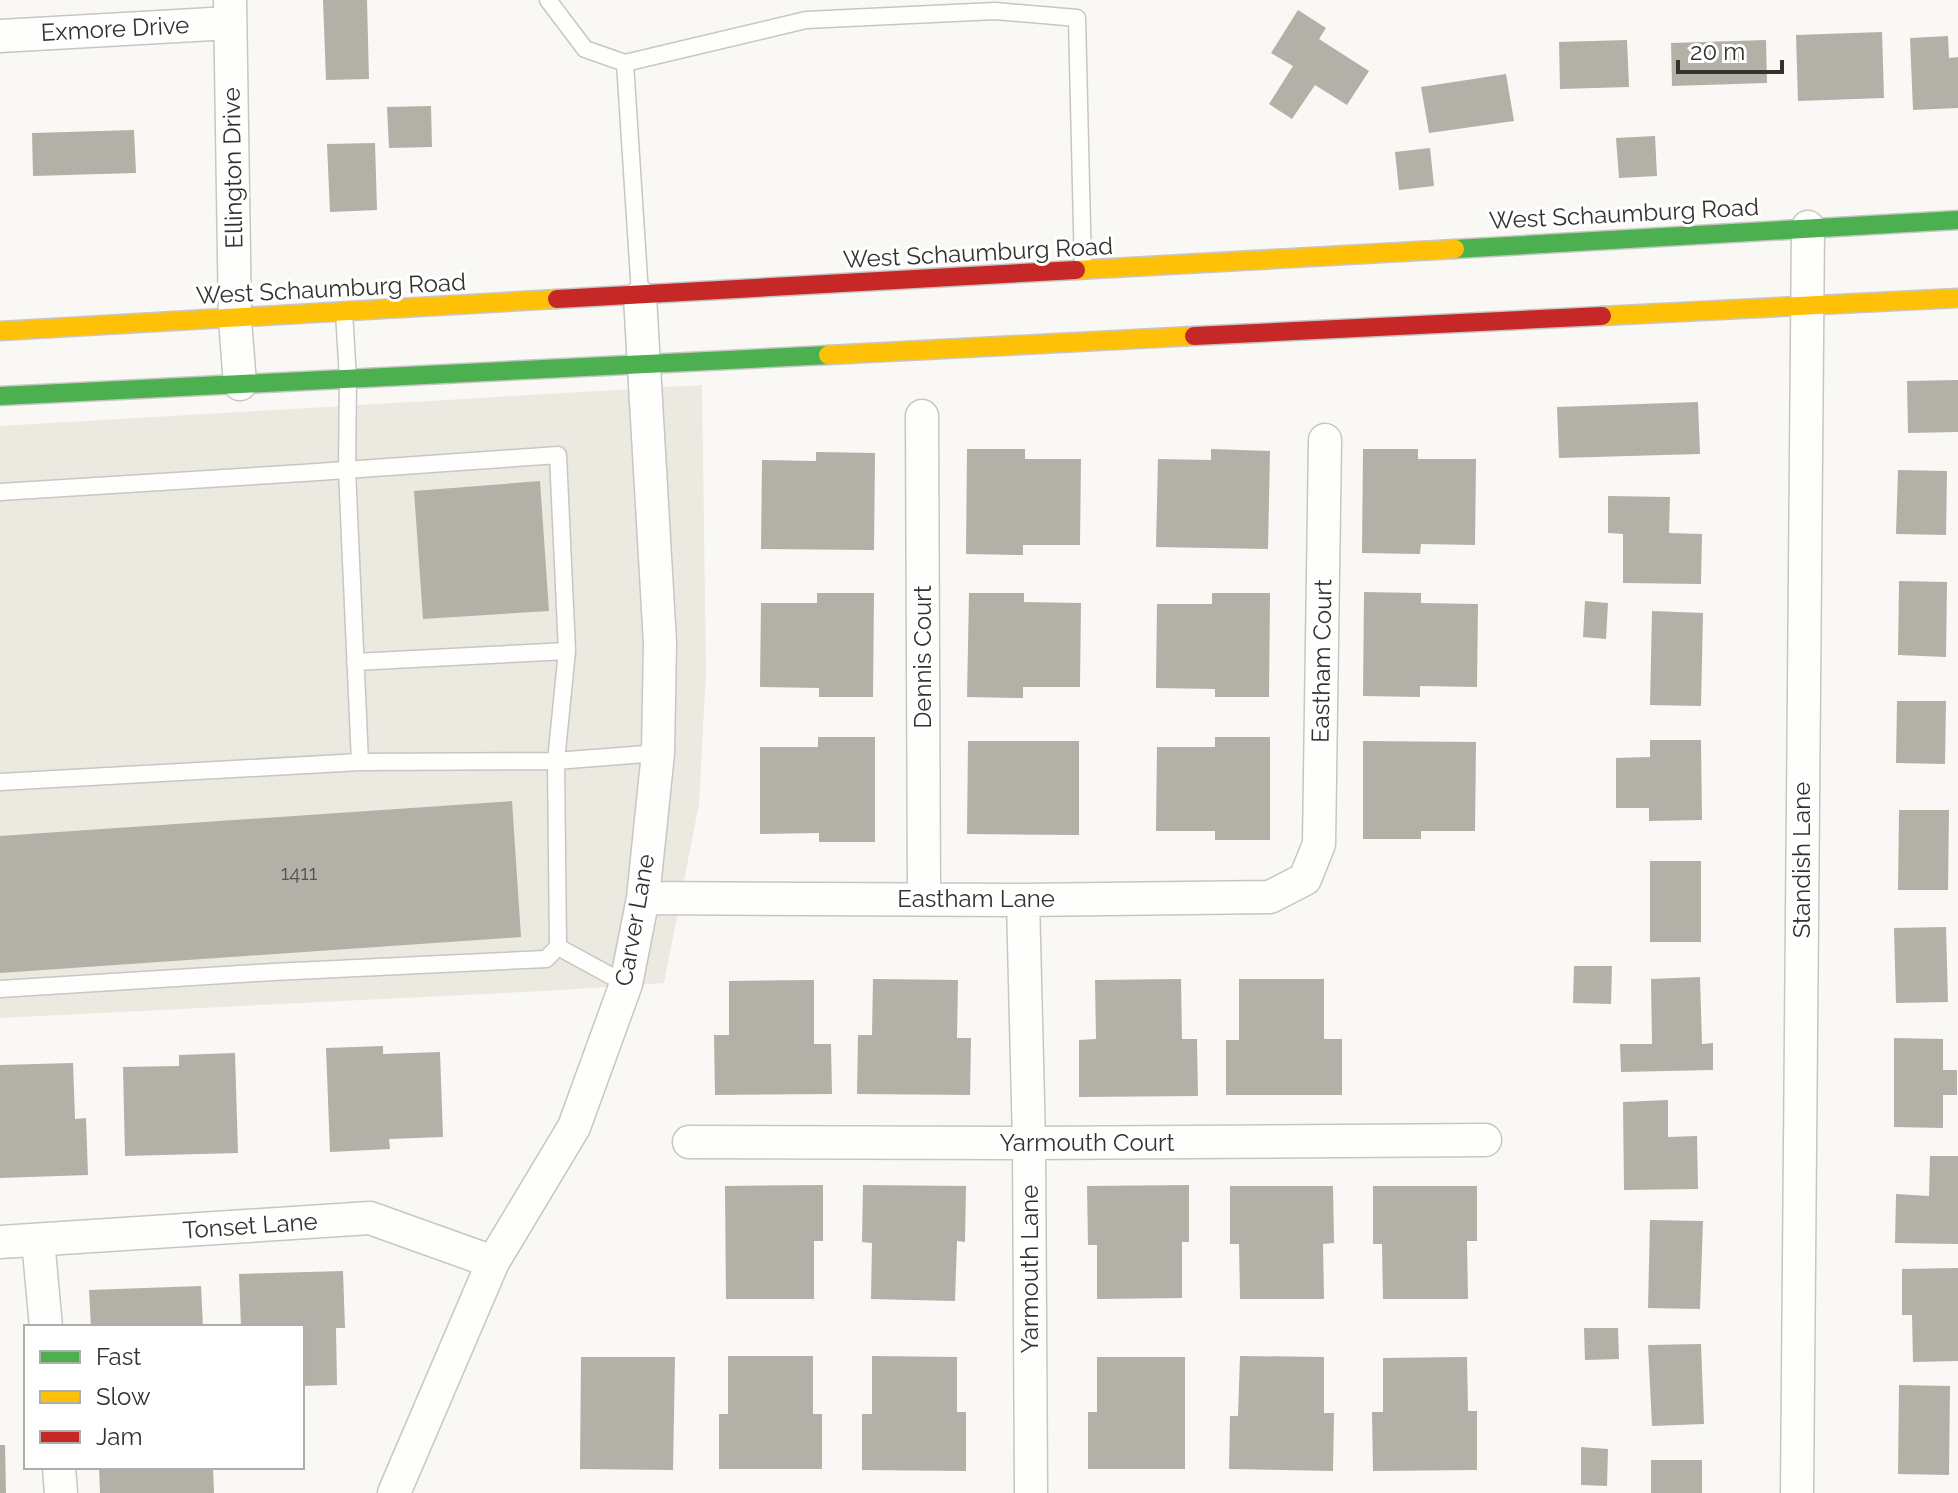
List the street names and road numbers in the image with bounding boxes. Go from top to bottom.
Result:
street label: Exmore Drive [40,10,190,47]
street label: Ellington Drive [217,87,248,249]
street label: West Schaumburg Road [1488,192,1760,235]
street label: West Schaumburg Road [842,231,1114,274]
street label: West Schaumburg Road [195,267,467,310]
street label: Eastham Court [1306,579,1337,743]
street label: Dennis Court [908,585,937,729]
street label: Standish Lane [1787,782,1816,938]
street label: Carver Lane [609,852,660,988]
street label: Eastham Lane [897,884,1055,913]
street label: Yarmouth Court [999,1128,1175,1157]
street label: Yarmouth Lane [1015,1185,1044,1353]
street label: Tonset Lane [182,1206,318,1245]

